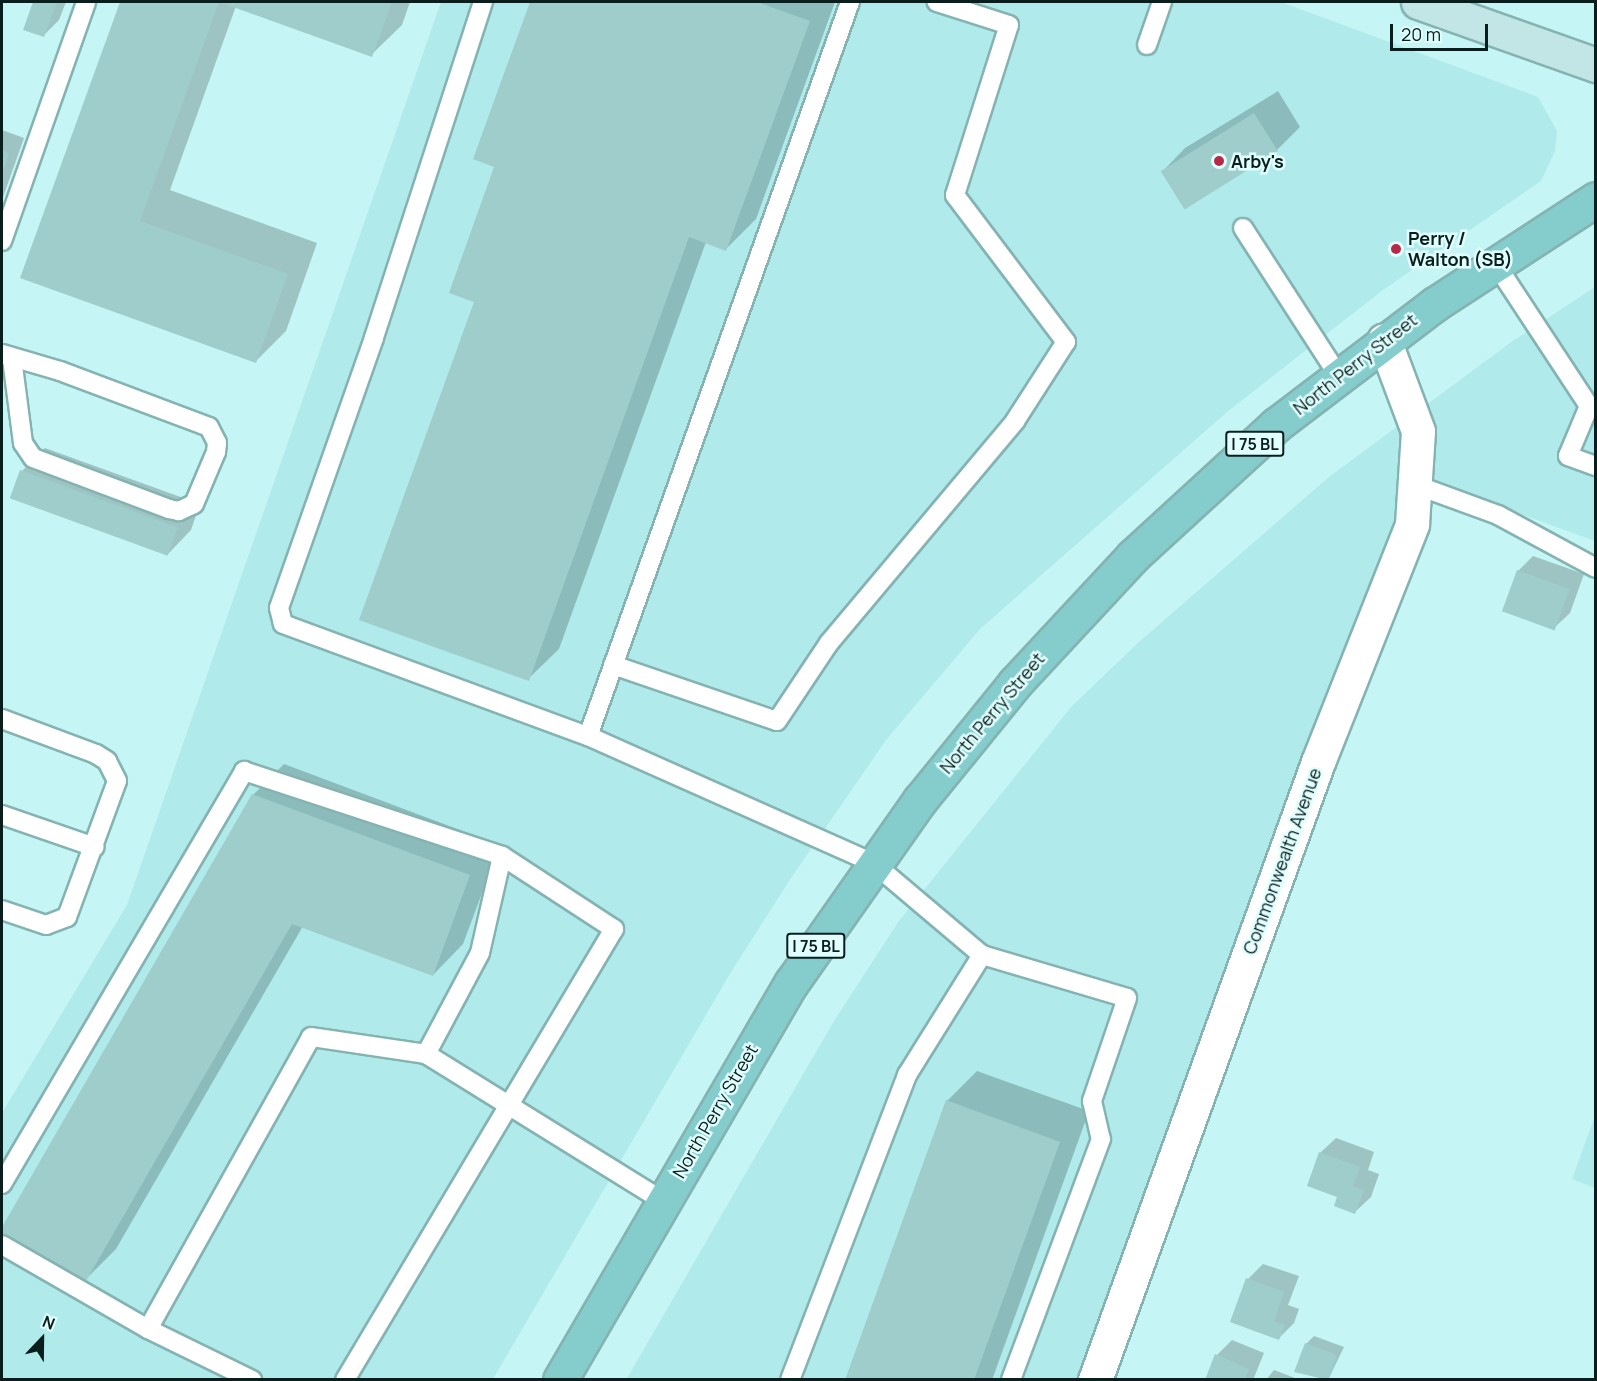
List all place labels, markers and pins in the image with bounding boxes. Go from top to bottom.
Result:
place label: Arby's [1231,150,1284,172]
marker: Arby's [1212,154,1226,168]
place label: Perry / Walton (SB) [1408,228,1513,270]
marker: Perry / Walton (SB) [1389,242,1403,256]

